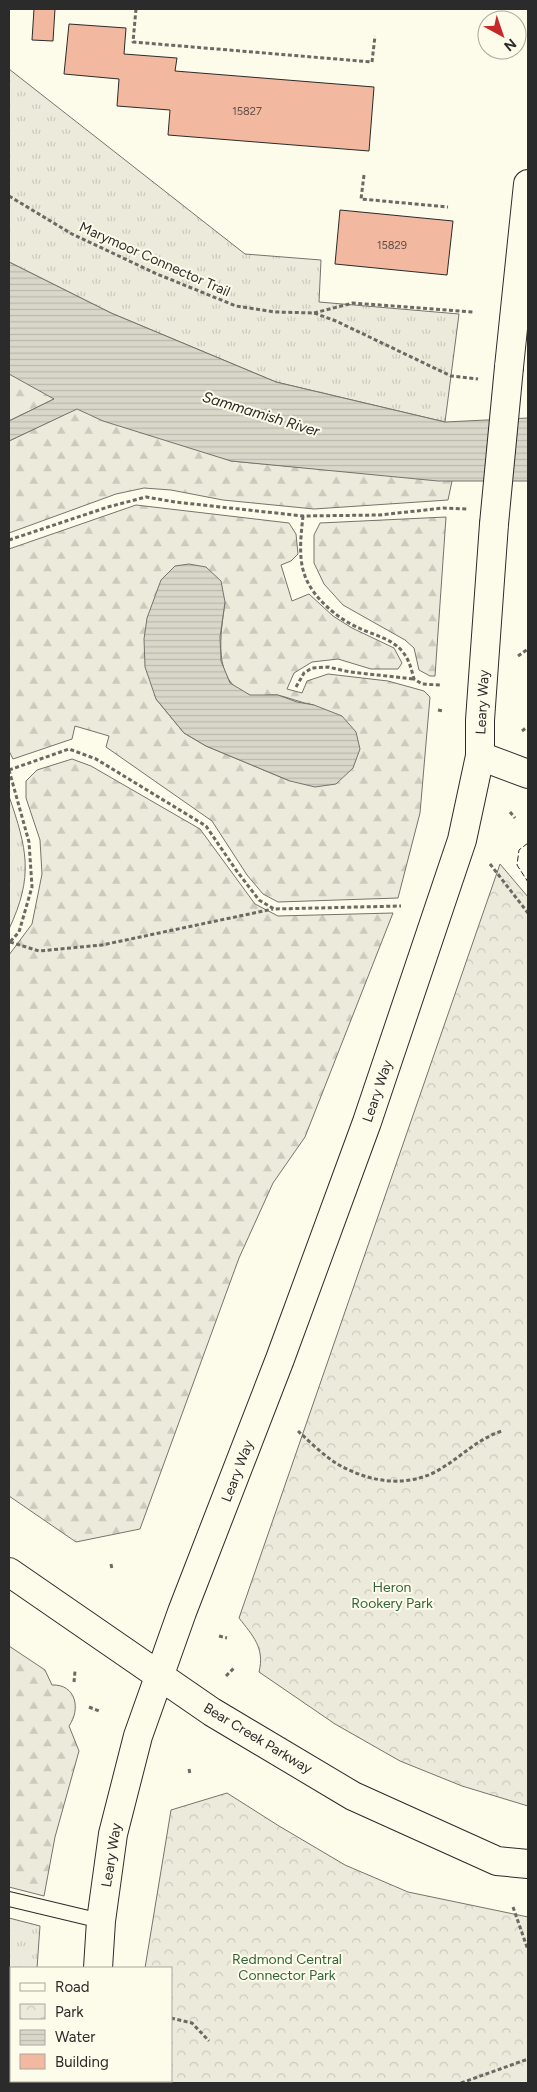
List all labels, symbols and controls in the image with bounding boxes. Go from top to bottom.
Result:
north arrow [477,10,527,60]
text: N [500,35,520,55]
house number: 15827 [232,105,262,118]
street label: Marymoor Connector Trail [77,218,233,300]
house number: 15829 [377,239,407,252]
water label: Sammamish River [200,388,323,441]
street label: Leary Way [472,669,493,735]
street label: Leary Way [359,1057,396,1125]
street label: Leary Way [218,1437,257,1505]
park label: Heron Rookery Park [351,1579,433,1612]
street label: Bear Creek Parkway [200,1699,316,1778]
street label: Leary Way [98,1821,125,1888]
park label: Redmond Central Connector Park [232,1951,342,1984]
legend [10,1967,172,2082]
text: Road [55,1978,90,1996]
text: Park [55,2003,84,2021]
text: Water [55,2028,95,2046]
text: Building [55,2053,109,2071]

